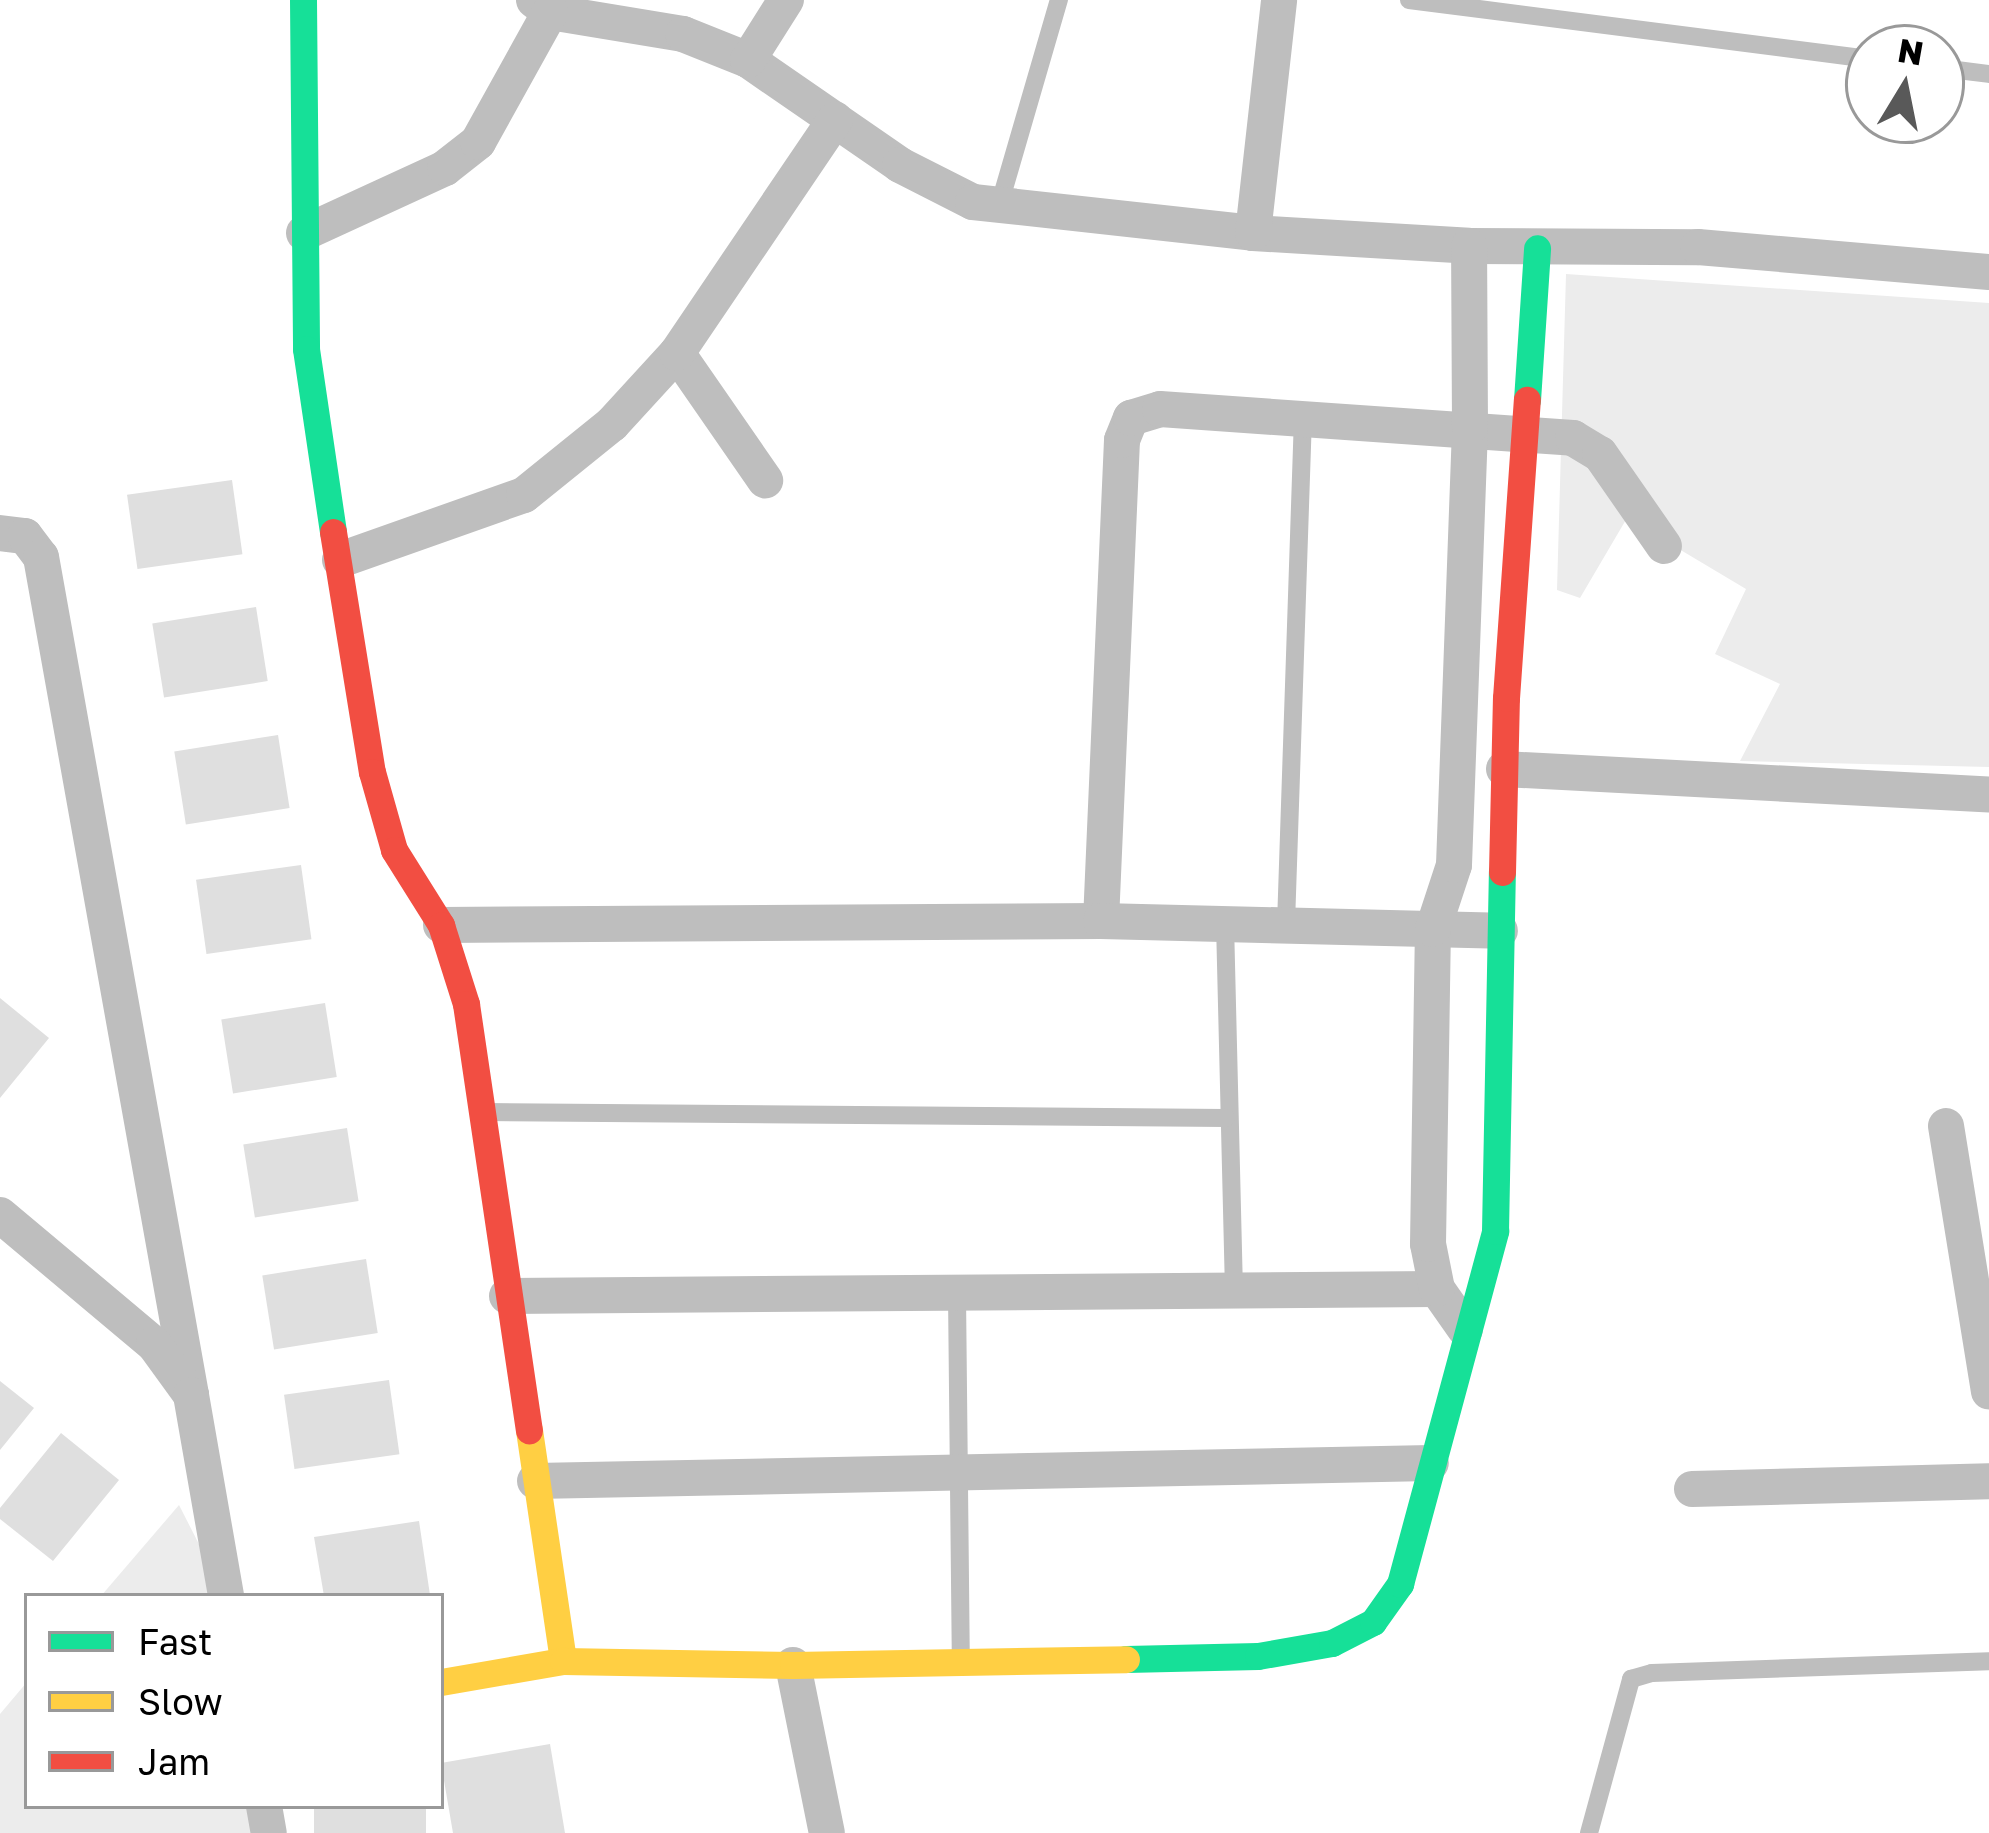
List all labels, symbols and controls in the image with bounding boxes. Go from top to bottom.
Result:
north arrow [1845,24,1965,144]
text: N [1895,30,1927,72]
legend [24,1593,444,1809]
text: Fast [138,1620,213,1663]
text: Slow [138,1680,223,1723]
text: Jam [138,1740,210,1783]

